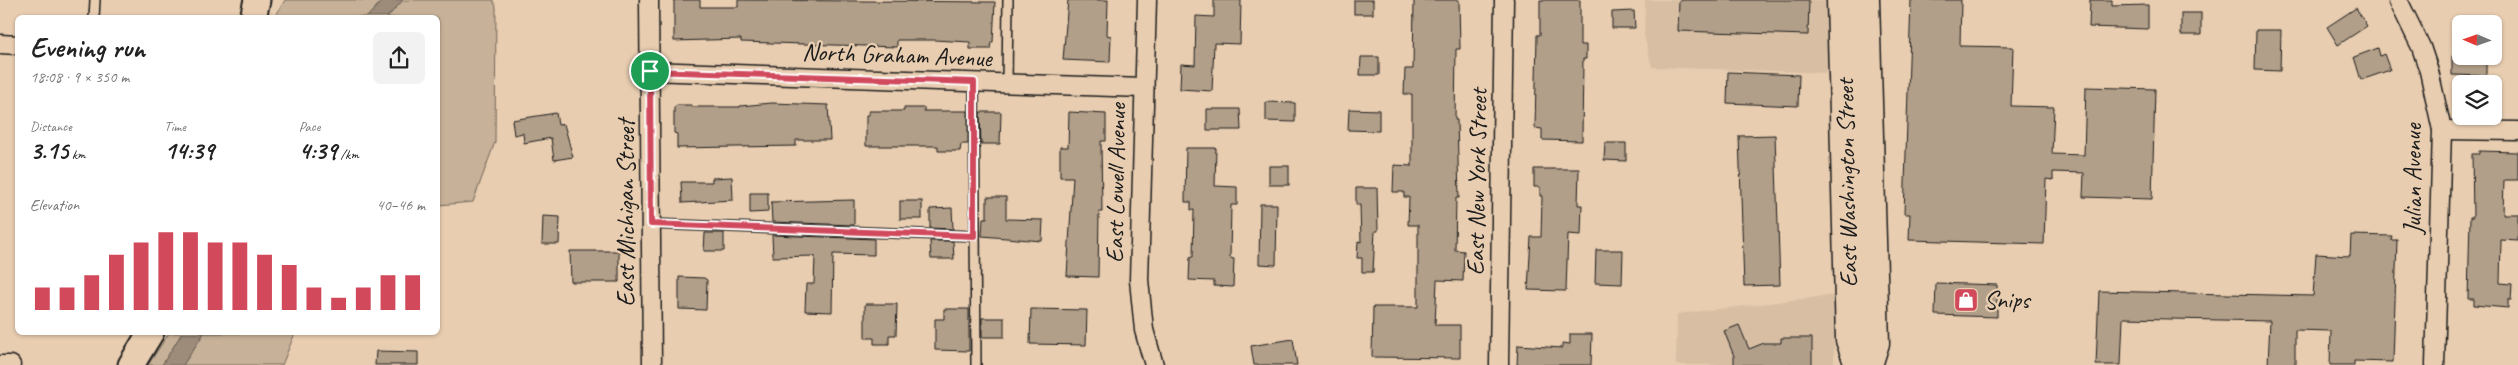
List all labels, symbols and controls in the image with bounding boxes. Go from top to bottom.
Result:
north arrow [2452,15,2502,65]
map controls [2452,15,2502,125]
text: Evening run [30,30,145,65]
button: share [373,32,425,84]
street label: North Graham Avenue [802,36,994,74]
pin [629,50,671,92]
icon: arrive [636,57,664,85]
text: 18:08 · 9 × 350 m [30,67,129,87]
button: layers [2452,75,2502,125]
street label: East Washington Street [1829,76,1865,287]
street label: East New York Street [1459,86,1495,276]
street label: East Lowell Avenue [1099,101,1133,263]
street label: East Michigan Street [610,116,642,306]
text: Distance [30,118,72,135]
text: Time [164,118,186,135]
text: Pace [299,118,320,135]
street label: Julian Avenue [2397,122,2429,235]
text: 3.15 [30,135,68,167]
text: 14:39 [164,135,214,167]
text: 4:39 [299,135,337,167]
text: km [68,146,85,163]
text: /km [337,146,359,163]
text: Elevation [30,195,79,215]
text: 40–46 m [376,195,425,215]
place label: Snips [1984,284,2032,316]
shop icon: Snips [1953,287,1979,313]

